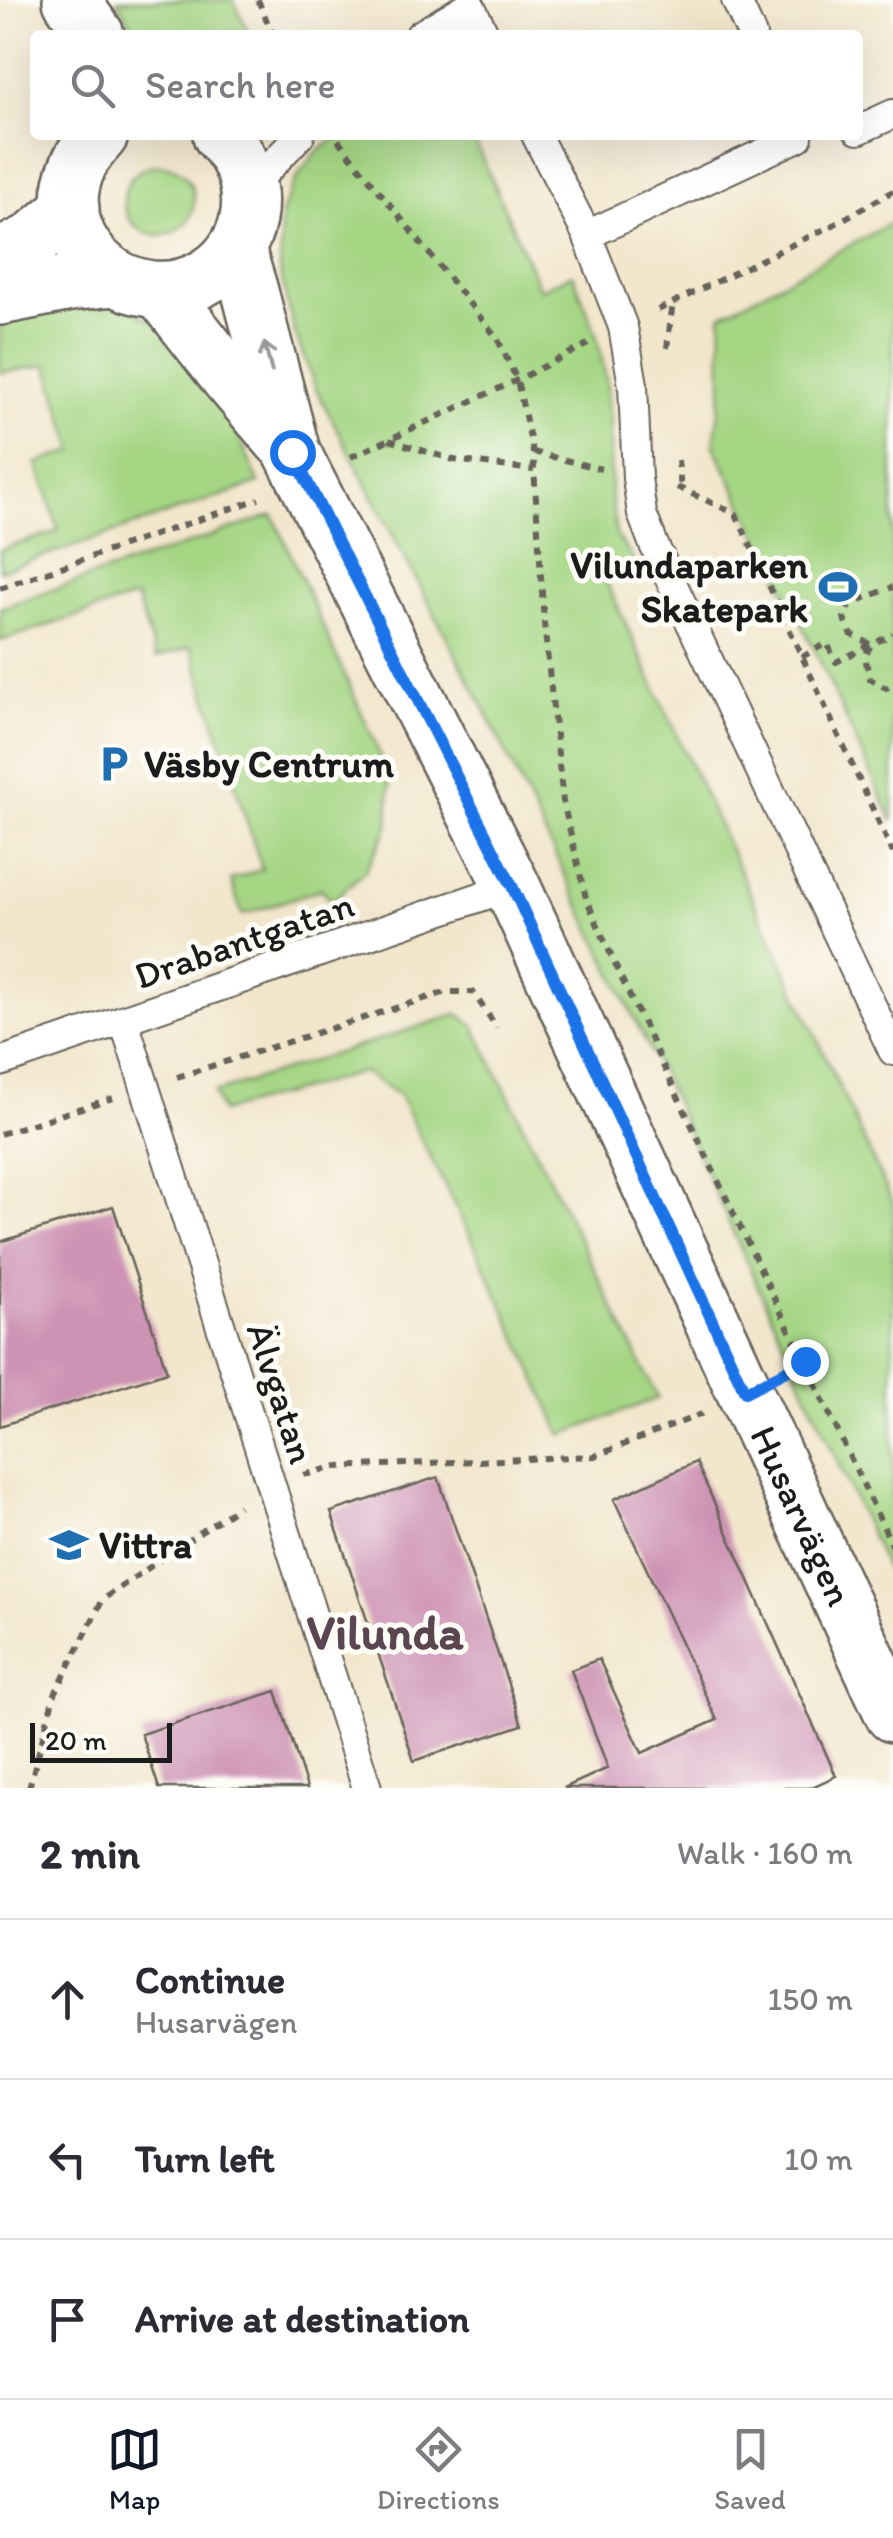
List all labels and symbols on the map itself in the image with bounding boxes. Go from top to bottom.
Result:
one-way arrow [257,342,276,373]
route start [270,430,316,476]
place label: Vilundaparken Skatepark [570,542,809,632]
sports icon: Vilundaparken Skatepark [817,566,859,608]
place label: Väsby Centrum [144,741,394,787]
parking icon: Väsby Centrum [93,743,135,785]
street label: Drabantgatan [128,881,360,999]
street label: Älvgatan [237,1317,325,1469]
route end [783,1339,829,1385]
street label: Husarvägen [741,1418,863,1613]
place label: Vittra [99,1522,192,1568]
school or university icon: Vittra [48,1524,90,1566]
district label: Vilunda [307,1603,465,1661]
scale bar [30,1718,172,1762]

